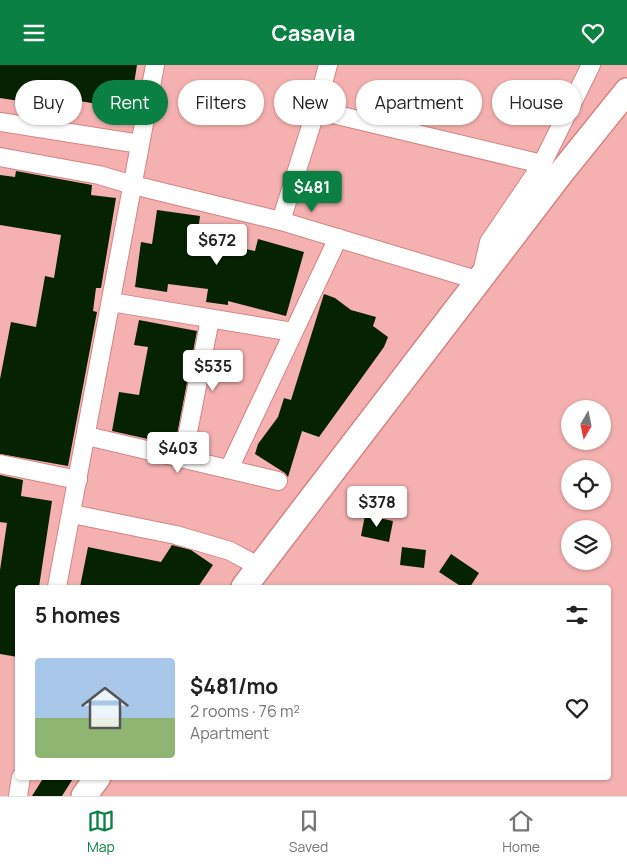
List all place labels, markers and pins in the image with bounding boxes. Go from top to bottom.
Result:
pin: $481 [282,171,342,213]
pin: $672 [187,223,247,266]
pin: $535 [183,349,243,392]
pin: $403 [148,431,208,474]
pin: $378 [347,485,407,528]

